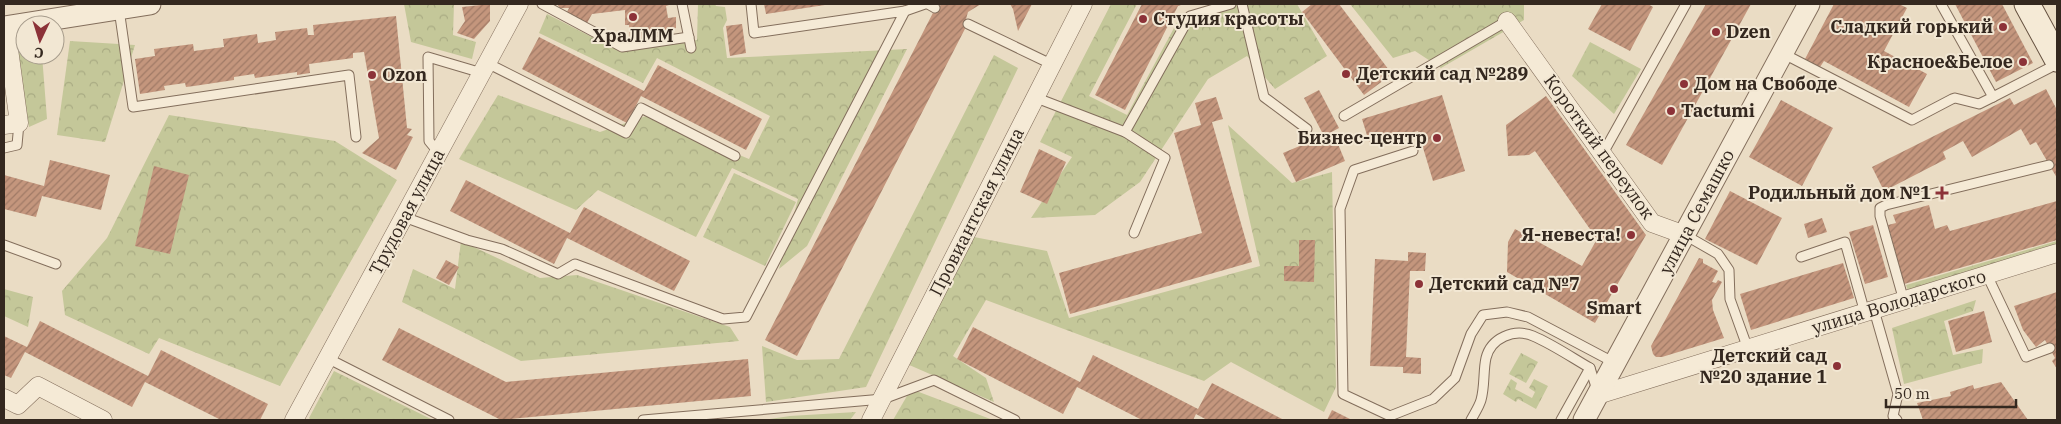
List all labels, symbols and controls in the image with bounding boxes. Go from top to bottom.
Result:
place label: Студия красоты [1153,7,1304,30]
marker: ХраЛММ [627,11,639,23]
marker: Студия красоты [1137,13,1149,25]
north arrow [15,15,65,65]
place label: Сладкий горький [1830,15,1993,38]
place label: Dzen [1726,20,1771,43]
marker: Сладкий горький [1997,21,2009,33]
place label: ХраЛММ [592,24,674,47]
marker: Dzen [1710,26,1722,38]
text: С [34,44,44,62]
place label: Красное&Белое [1867,50,2013,73]
marker: Красное&Белое [2017,56,2029,68]
place label: Детский сад №289 [1356,62,1529,85]
place label: Ozon [382,63,427,86]
marker: Детский сад №289 [1340,68,1352,80]
marker: Ozon [366,69,378,81]
street label: Короткий переулок [1539,70,1660,224]
place label: Дом на Свободе [1694,72,1838,95]
marker: Дом на Свободе [1678,78,1690,90]
place label: Tactumi [1681,99,1755,122]
marker: Tactumi [1665,105,1677,117]
street label: Провиантская улица [924,124,1029,300]
place label: Бизнес-центр [1297,126,1427,149]
marker: Бизнес-центр [1431,132,1443,144]
street label: Трудовая улица [364,144,450,279]
street label: улица Семашко [1654,145,1739,278]
place label: Родильный дом №1 [1748,181,1931,204]
marker: Родильный дом №1 [1935,186,1949,200]
place label: Я-невеста! [1521,223,1621,246]
marker: Я-невеста! [1625,229,1637,241]
street label: улица Володарского [1809,264,1989,339]
place label: Детский сад №7 [1429,272,1580,295]
marker: Детский сад №7 [1413,278,1425,290]
marker: Smart [1608,283,1620,295]
place label: Smart [1587,296,1642,319]
place label: Детский сад №20 здание 1 [1700,344,1827,388]
marker: Детский сад №20 здание 1 [1831,360,1843,372]
scale bar [1886,376,2016,408]
text: 50 m [1894,384,1930,403]

